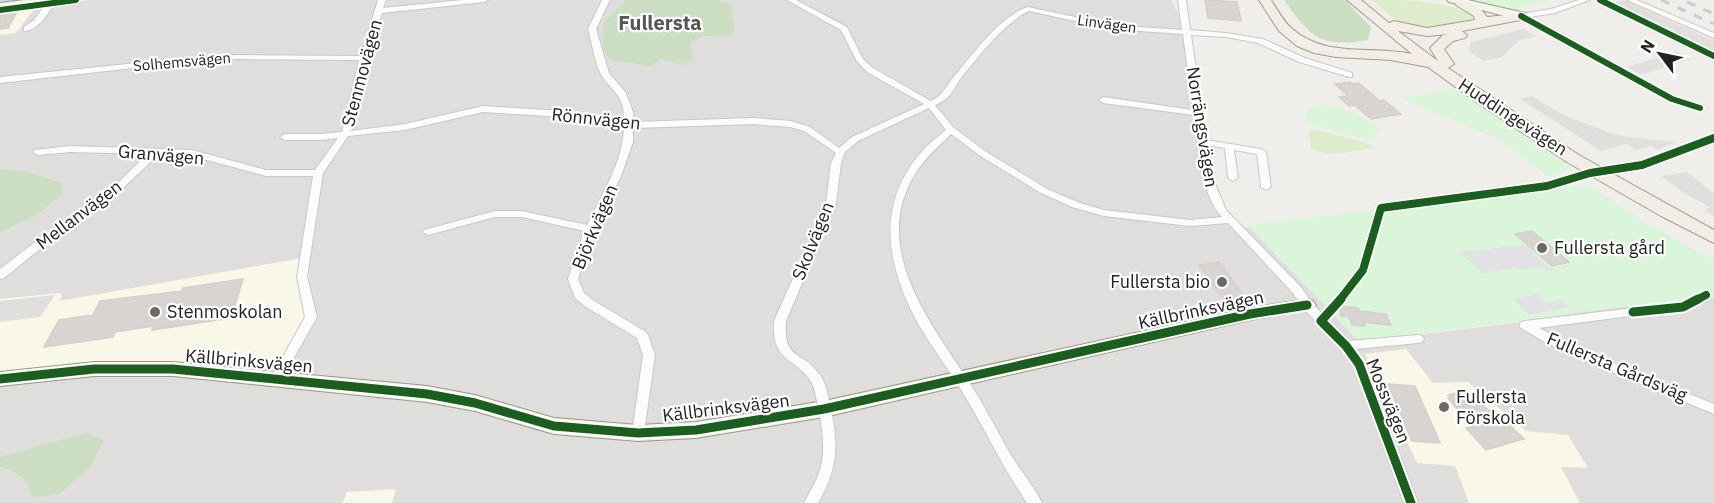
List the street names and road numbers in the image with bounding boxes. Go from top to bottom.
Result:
street label: Linvägen [1076,10,1138,37]
street label: Stenmovägen [336,17,387,129]
street label: Solhemsvägen [132,48,232,75]
street label: Norrängsvägen [1182,65,1223,189]
street label: Huddingevägen [1454,73,1572,160]
street label: Rönnvägen [550,102,642,135]
street label: Granvägen [117,139,205,170]
street label: Mellanvägen [31,175,126,254]
street label: Björkvägen [566,181,623,273]
street label: Skolvägen [786,198,839,283]
street label: Källbrinksvägen [1136,285,1266,334]
street label: Fullersta Gårdsväg [1544,327,1691,407]
street label: Källbrinksvägen [184,343,314,378]
street label: Mossvägen [1361,355,1416,447]
street label: Källbrinksvägen [661,388,791,427]

